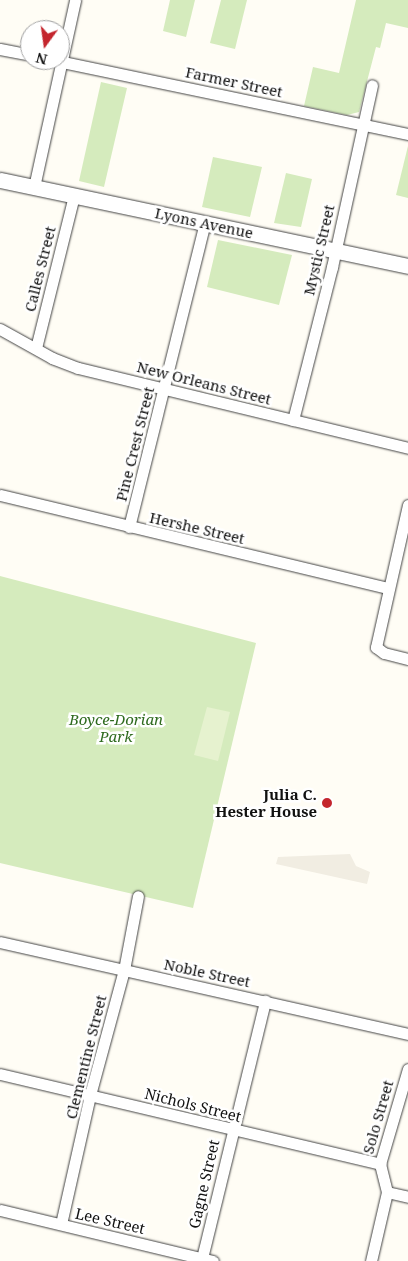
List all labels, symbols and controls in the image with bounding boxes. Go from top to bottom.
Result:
north arrow [20,20,70,70]
text: N [34,49,49,70]
street label: Farmer Street [184,63,284,101]
street label: Mystic Street [300,203,338,297]
street label: Lyons Avenue [153,204,255,242]
street label: Calles Street [21,224,59,314]
street label: New Orleans Street [135,358,273,408]
street label: Pine Crest Street [112,385,158,503]
street label: Hershe Street [148,508,246,548]
park label: Boyce-Dorian Park [69,710,163,745]
place label: Julia C. Hester House [215,785,317,820]
marker: Julia C. Hester House [321,797,333,809]
street label: Noble Street [162,955,252,991]
street label: Clementine Street [62,993,110,1121]
street label: Solo Street [359,1078,397,1156]
street label: Nichols Street [143,1084,243,1126]
street label: Gagne Street [185,1138,223,1230]
street label: Lee Street [73,1204,147,1238]

